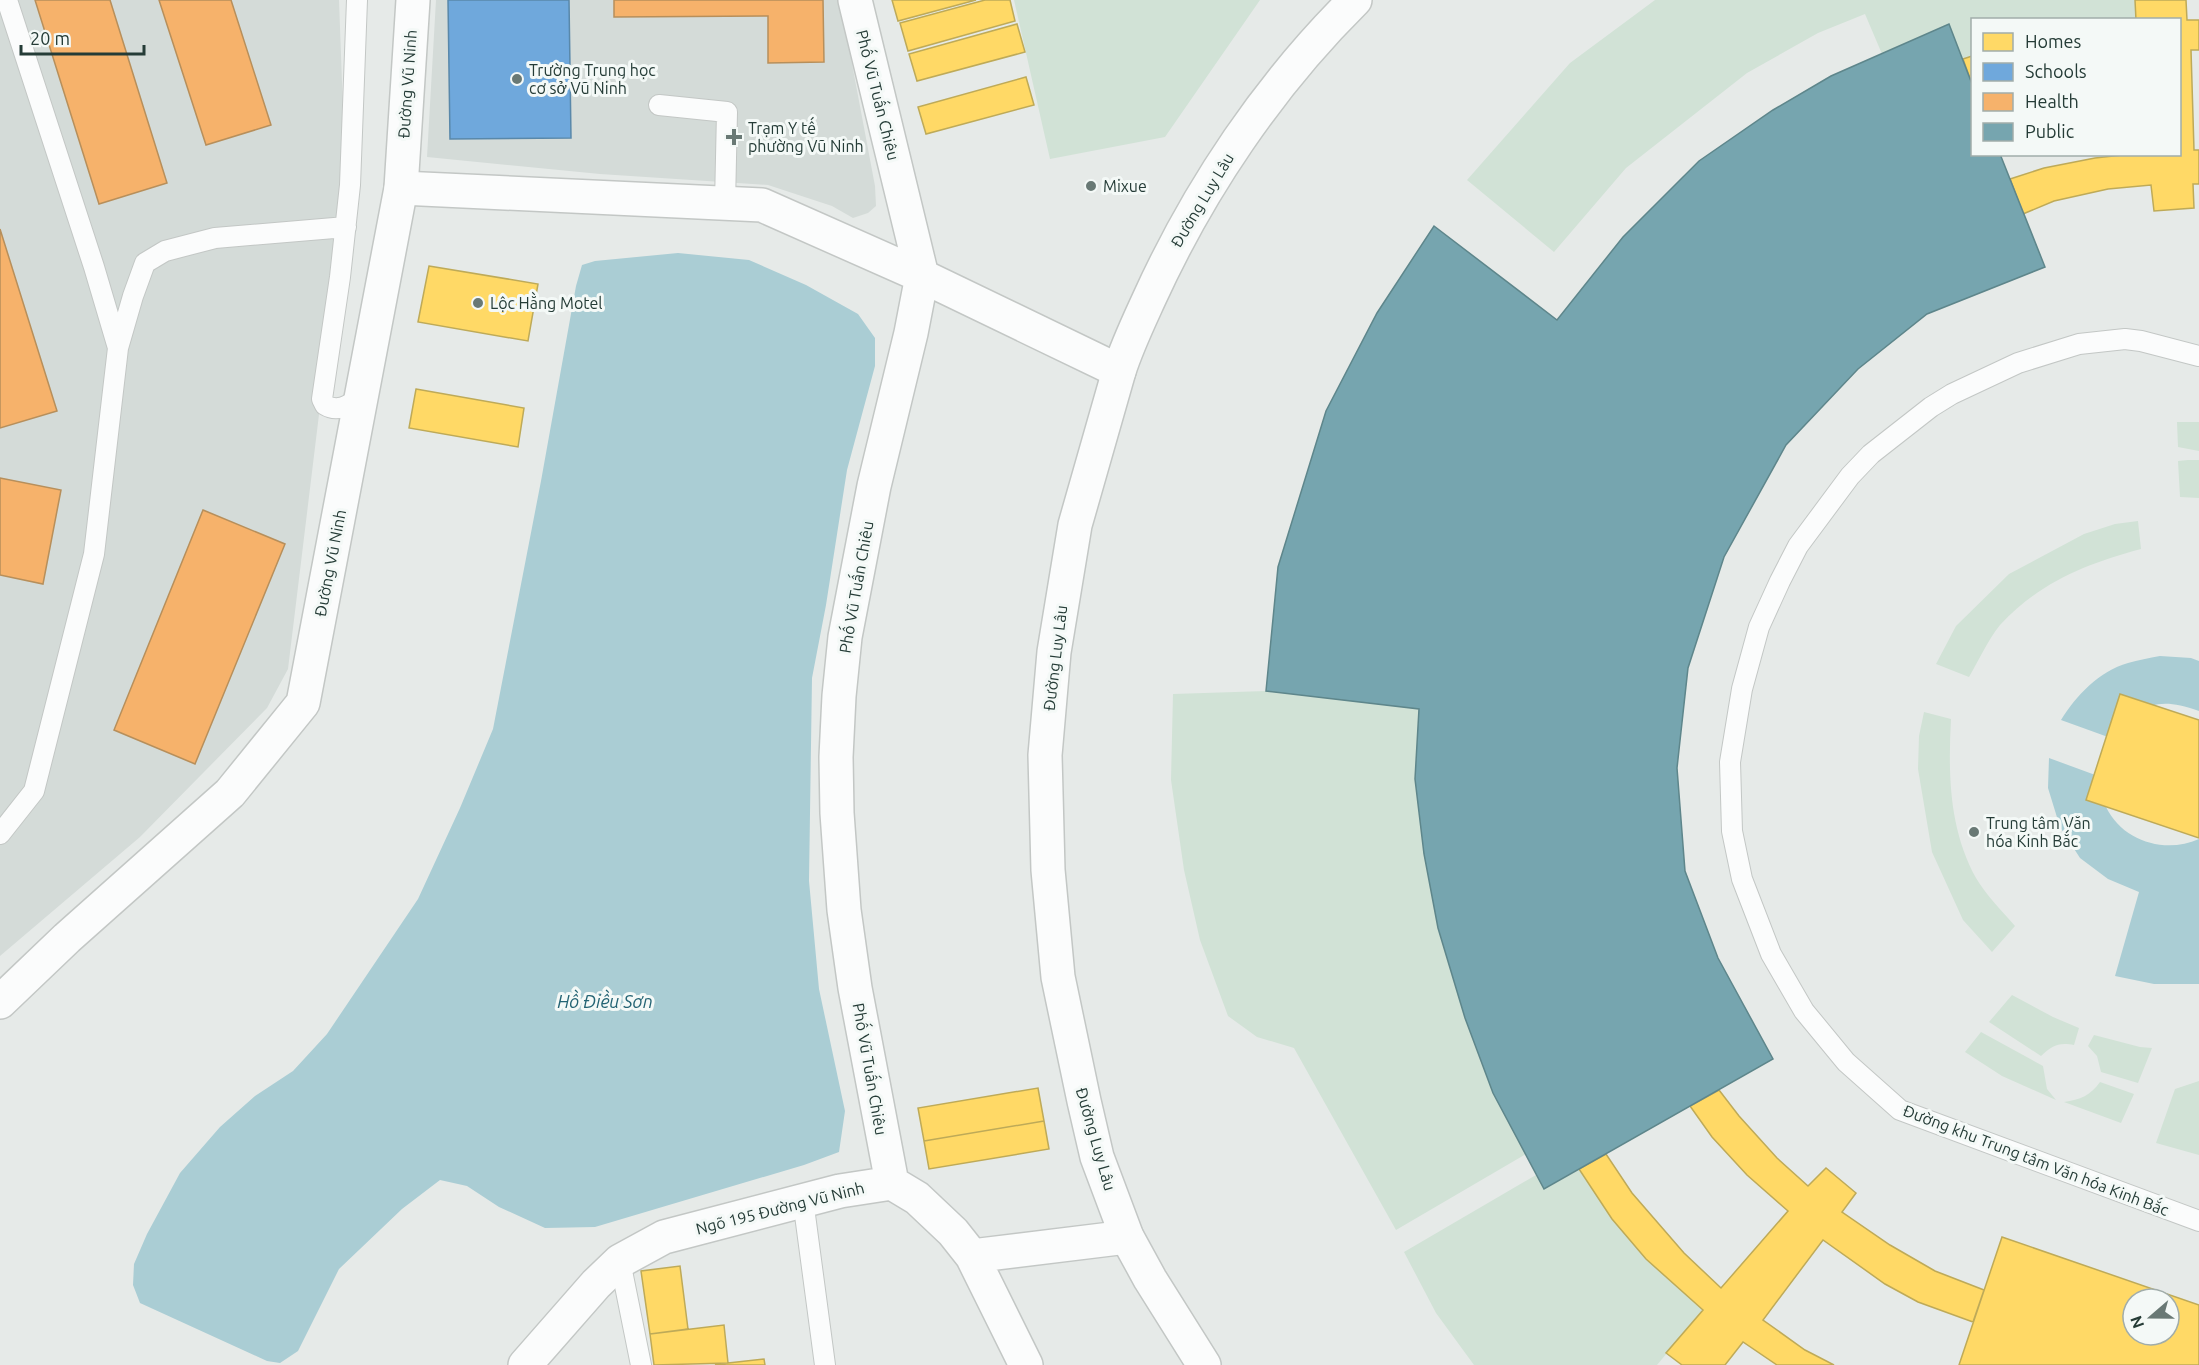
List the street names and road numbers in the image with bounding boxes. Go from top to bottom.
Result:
street label: Phố Vũ Tuấn Chiêu [853,27,906,162]
street label: Đường Vũ Ninh [394,29,420,139]
street label: Đường Luy Lâu [1167,150,1237,250]
street label: Đường Vũ Ninh [311,508,349,618]
street label: Phố Vũ Tuấn Chiêu [833,519,876,654]
street label: Đường Luy Lâu [1040,604,1070,712]
street label: Phố Vũ Tuấn Chiêu [850,1001,893,1136]
street label: Đường Luy Lâu [1073,1085,1119,1193]
street label: Đường khu Trung tâm Văn hóa Kinh Bắc [1901,1098,2173,1219]
street label: Ngõ 195 Đường Vũ Ninh [694,1178,866,1238]

